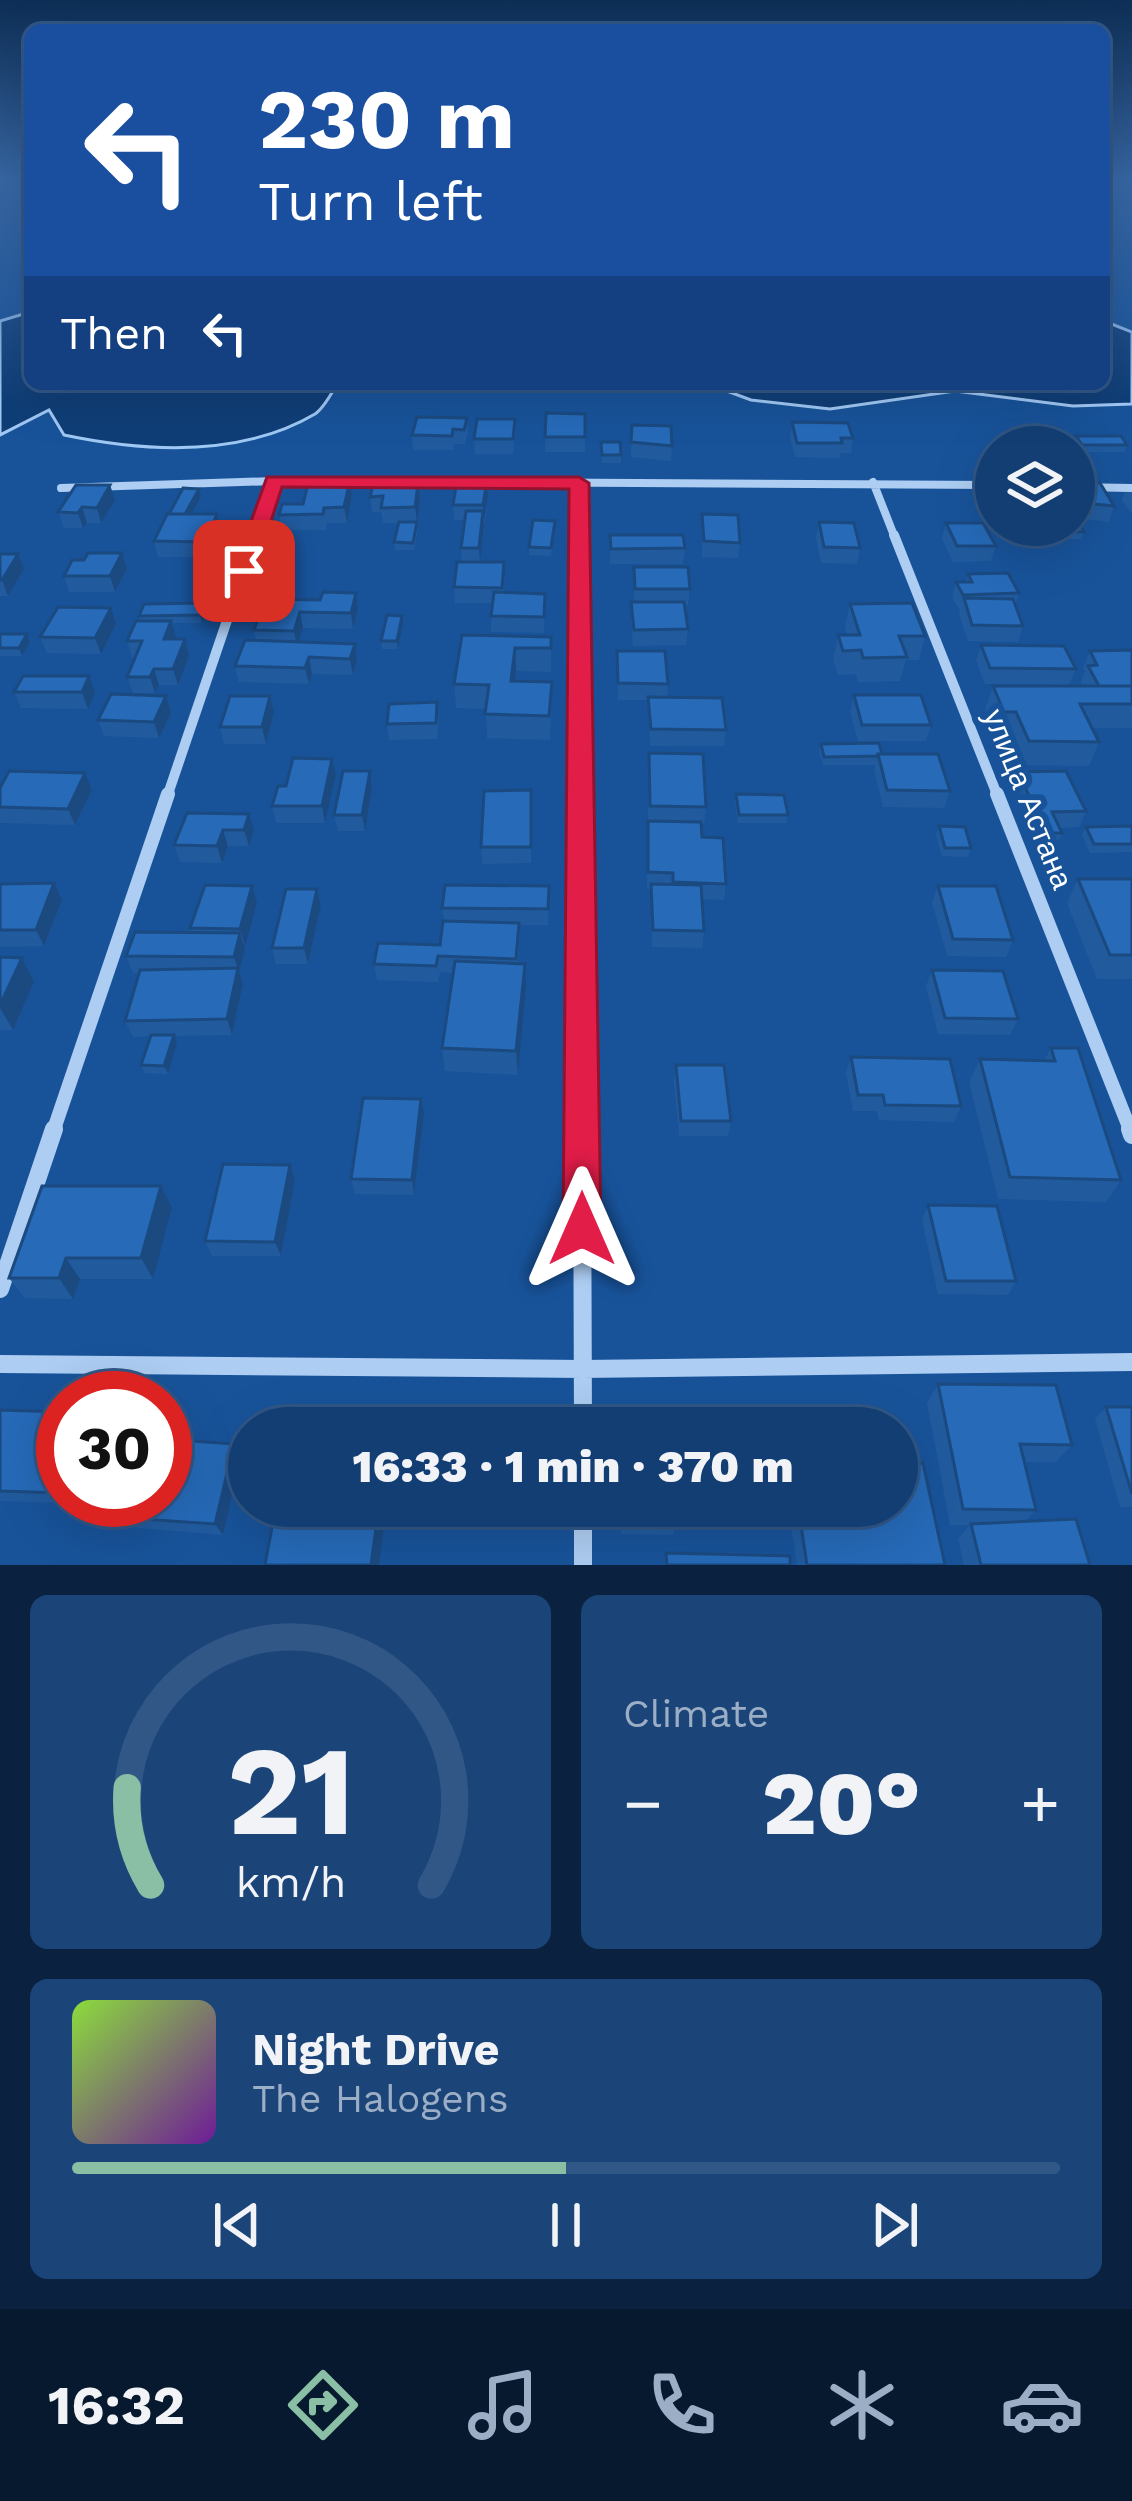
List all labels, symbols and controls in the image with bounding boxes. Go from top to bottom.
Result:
text: 230 m [258,70,515,168]
icon: left [60,72,216,228]
text: Turn left [258,170,483,233]
icon: left [192,300,258,366]
text: Then [60,307,168,360]
map controls [975,426,1095,546]
button: layers [975,426,1095,546]
pin [193,520,295,622]
icon: arrive [211,538,277,604]
street label: улица Астана [976,704,1081,894]
position arrow [519,1166,645,1292]
speed limit sign: 30 [36,1371,192,1527]
text: 16:33 · 1 min · 370 m [352,1440,794,1493]
text: Climate [623,1691,769,1736]
text: 21 [226,1718,355,1864]
text: 20° [762,1750,921,1856]
text: − [623,1765,663,1842]
text: + [1020,1765,1060,1842]
text: km/h [235,1857,346,1907]
text: Night Drive [252,2023,500,2076]
text: The Halogens [252,2076,508,2121]
icon: previous [204,2192,270,2258]
icon: pause [533,2192,599,2258]
icon: next [862,2192,928,2258]
icon: directions [281,2363,365,2447]
icon: music [461,2363,545,2447]
icon: phone [640,2363,724,2447]
icon: climate [820,2363,904,2447]
icon: car [1000,2363,1084,2447]
text: 16:32 [48,2374,185,2437]

